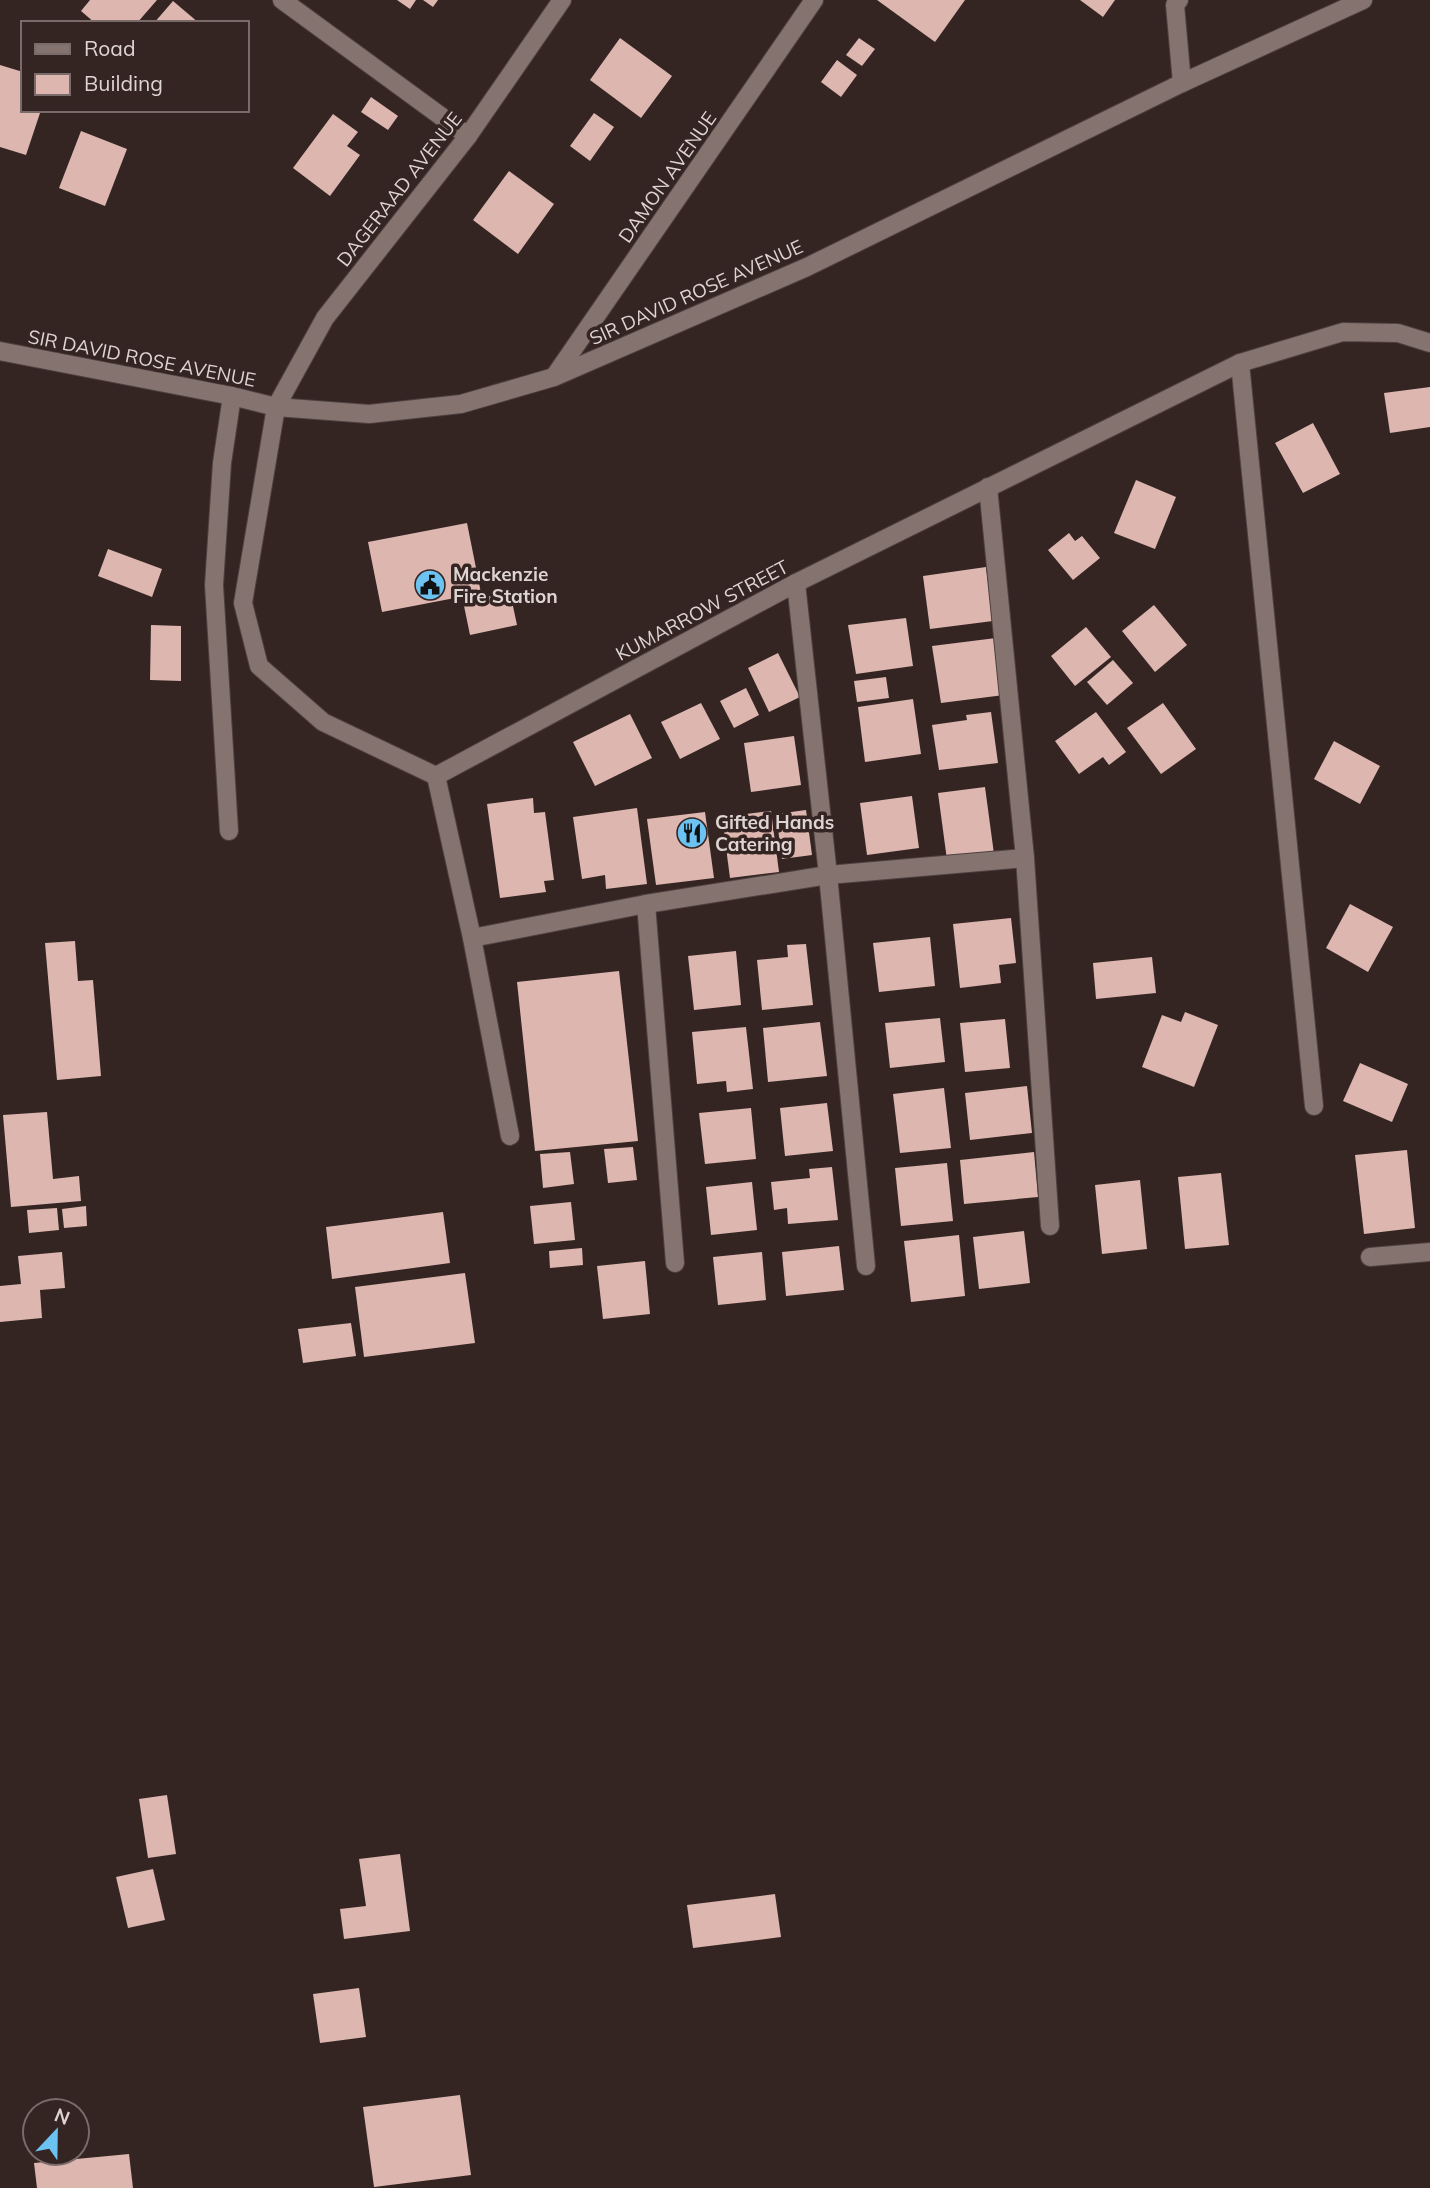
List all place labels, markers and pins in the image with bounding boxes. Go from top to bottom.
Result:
place label: Mackenzie Fire Station [453,562,558,608]
public building icon: Mackenzie Fire Station [413,568,447,602]
place label: Gifted Hands Catering [715,810,834,856]
restaurant icon: Gifted Hands Catering [675,816,709,850]

